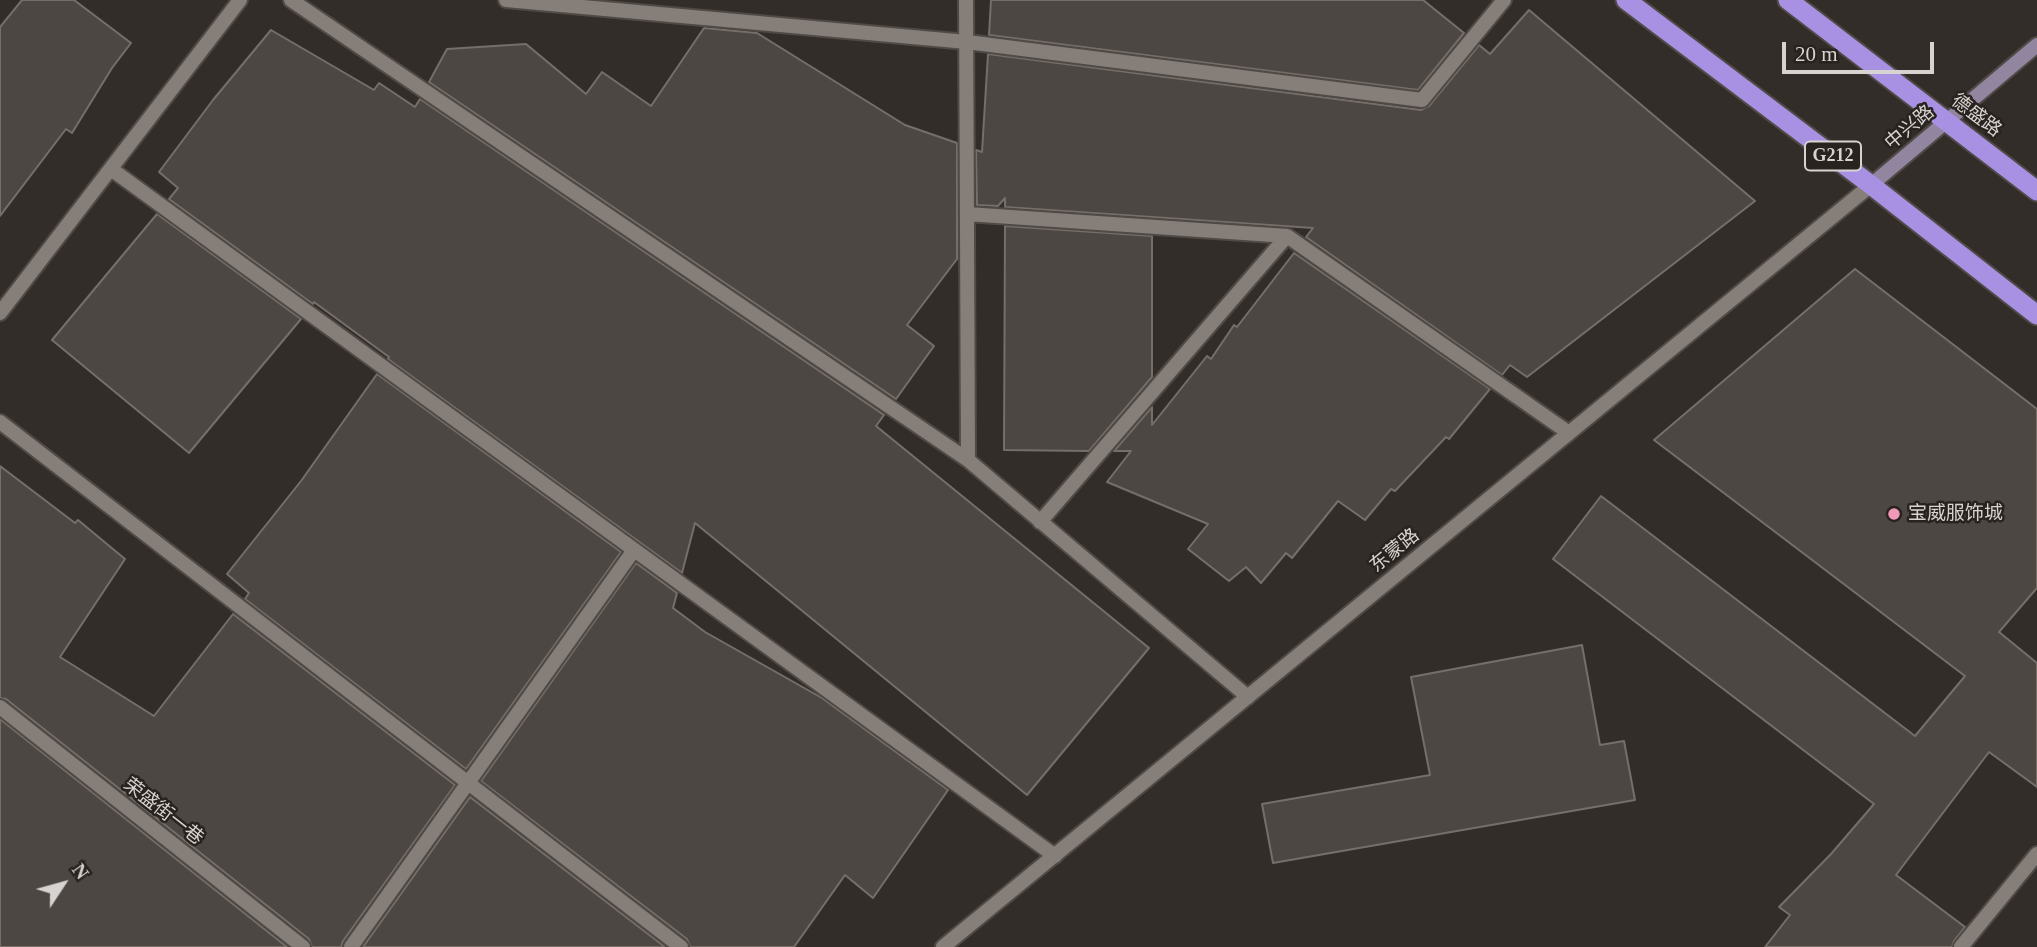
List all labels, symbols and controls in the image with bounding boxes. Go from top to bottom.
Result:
scale bar [1785,28,1937,72]
text: 20 m [1795,42,1838,66]
street label: 德盛路 [1946,90,2006,142]
street label: 中兴路 [1881,101,1939,155]
road number: G212 [1805,141,1861,170]
place label: 宝威服饰城 [1908,503,2003,525]
marker: 宝威服饰城 [1886,506,1902,522]
street label: 东蒙路 [1366,524,1424,578]
street label: 荣盛街一巷 [119,774,207,850]
north arrow [28,849,98,919]
text: N [68,860,93,883]

